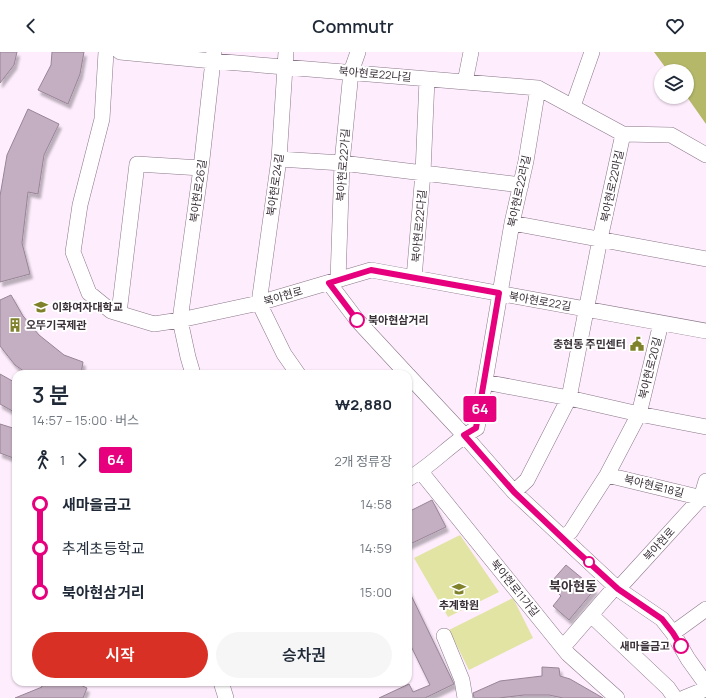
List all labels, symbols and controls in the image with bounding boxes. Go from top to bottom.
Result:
text: Commutr [312,14,394,38]
icon: back [20,15,42,37]
icon: heart [664,15,686,37]
street label: 북아현로22나길 [338,63,412,84]
map controls [654,64,694,104]
button: layers [654,64,694,104]
street label: 북아현로22가길 [332,128,353,202]
street label: 북아현로22마길 [597,149,626,223]
street label: 북아현로24길 [263,153,286,217]
street label: 북아현로22라길 [504,154,533,228]
street label: 북아현로26길 [186,158,209,224]
street label: 북아현로22다길 [408,189,429,263]
street label: 북아현로 [261,283,304,308]
street label: 북아현로22길 [508,288,572,313]
school or university icon: 이화여자대학교 [33,299,49,315]
place label: 이화여자대학교 [52,299,123,314]
marker: 북아현삼거리 [349,312,365,328]
place label: 북아현삼거리 [368,312,429,327]
building icon: 오뚜기국제관 [7,317,23,333]
place label: 오뚜기국제관 [26,317,87,332]
street label: 북아현로20길 [635,335,664,401]
place label: 충현동 주민센터 [553,336,626,351]
public building icon: 충현동 주민센터 [629,336,645,352]
text: 3 분 [32,380,69,410]
text: ₩2,880 [335,394,392,415]
line badge: 64 [462,396,498,422]
text: 64 [471,399,489,418]
text: 14:57 – 15:00 · 버스 [32,411,139,429]
icon: walk [32,449,54,471]
icon: forward [71,449,93,471]
text: 64 [107,450,124,469]
text: 1 [60,451,65,469]
text: 2개 정류장 [334,452,392,470]
street label: 북아현로18길 [623,471,686,500]
text: 새마을금고 [62,494,131,515]
text: 14:58 [360,495,392,513]
street label: 북아현로 [640,524,678,564]
text: 추계초등학교 [62,538,145,559]
text: 14:59 [360,539,392,557]
street label: 북아현로11가길 [488,556,543,619]
unlabelled marker [583,556,595,568]
district label: 북아현동 [549,577,597,595]
school or university icon: 추계학원 [451,581,467,597]
text: 북아현삼거리 [62,582,145,603]
text: 15:00 [360,583,392,601]
place label: 추계학원 [439,597,479,612]
button: 시작 [32,632,208,678]
button: 승차권 [216,632,392,678]
place label: 새마을금고 [619,638,670,653]
marker: 새마을금고 [673,638,689,654]

